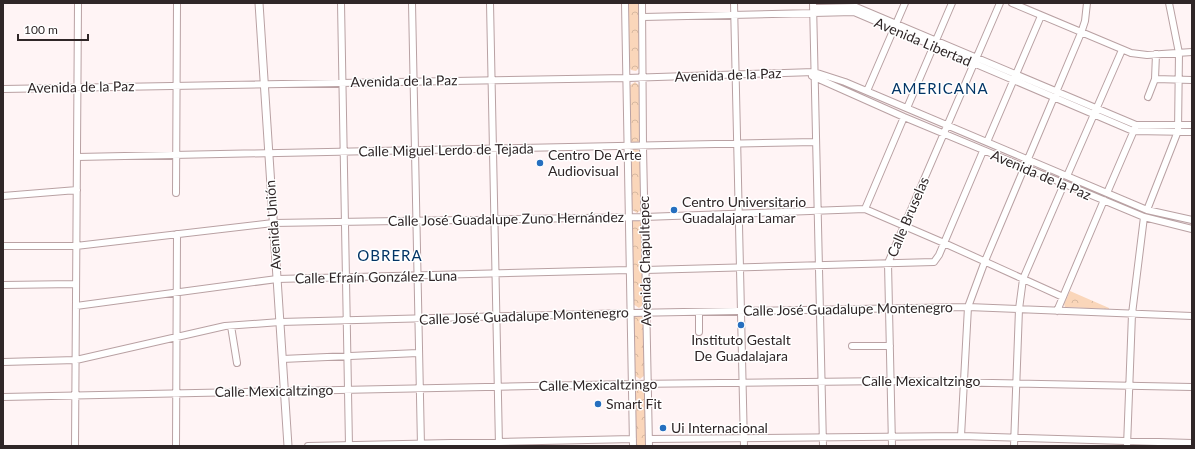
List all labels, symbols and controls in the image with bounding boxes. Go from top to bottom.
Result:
street label: Avenida Libertad [872,13,974,70]
scale bar [18,16,88,42]
text: 100 m [24,22,58,37]
street label: Avenida de la Paz [674,64,782,85]
street label: Avenida de la Paz [350,71,458,90]
street label: Avenida de la Paz [27,77,135,96]
district label: AMERICANA [891,79,989,97]
street label: Calle Miguel Lerdo de Tejada [358,139,534,160]
place label: Centro De Arte Audiovisual [548,146,642,179]
street label: Avenida de la Paz [989,146,1094,203]
marker: Centro De Arte Audiovisual [535,158,545,168]
street label: Calle Bruselas [883,174,932,259]
street label: Avenida Unión [261,180,284,270]
place label: Centro Universitario Guadalajara Lamar [682,193,806,226]
street label: Avenida Chapultepec [635,195,654,326]
marker: Centro Universitario Guadalajara Lamar [669,205,679,215]
street label: Calle José Guadalupe Zuno Hernández [388,208,624,229]
district label: OBRERA [357,246,423,264]
street label: Calle Efraín González Luna [295,267,457,286]
street label: Calle José Guadalupe Montenegro [743,298,953,319]
street label: Calle José Guadalupe Montenegro [419,303,629,328]
marker: Instituto Gestalt De Guadalajara [736,320,746,330]
place label: Instituto Gestalt De Guadalajara [691,331,791,364]
street label: Calle Mexicaltzingo [862,372,980,389]
street label: Calle Mexicaltzingo [538,375,658,394]
street label: Calle Mexicaltzingo [214,381,334,400]
place label: Smart Fit [606,395,662,412]
marker: Smart Fit [593,399,603,409]
place label: Ui Internacional [671,419,768,436]
marker: Ui Internacional [658,423,668,433]

